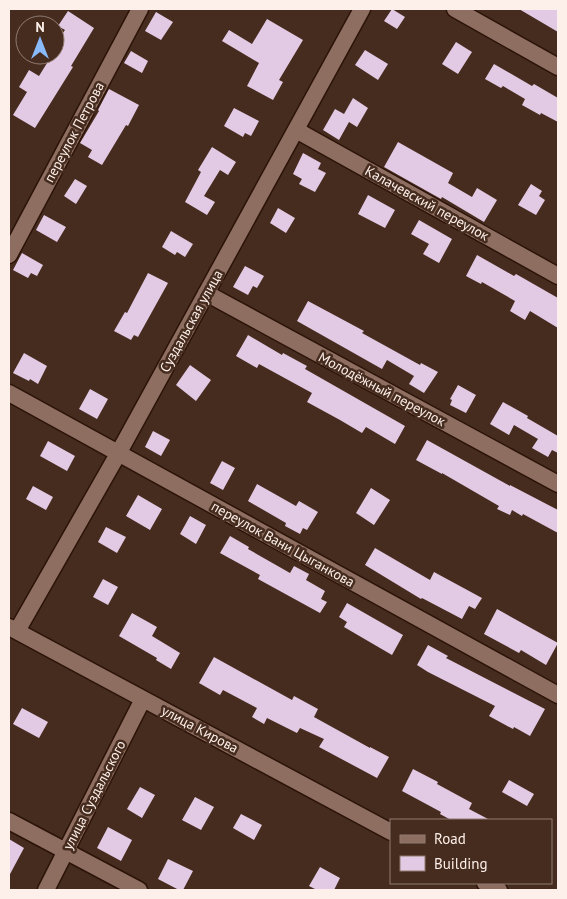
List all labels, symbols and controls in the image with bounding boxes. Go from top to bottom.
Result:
north arrow [15,15,65,65]
text: N [35,18,45,36]
street label: переулок Петрова [40,79,108,185]
street label: Калачевский переулок [362,161,492,245]
street label: Суздальская улица [155,267,227,375]
street label: Молодёжный переулок [315,348,449,430]
street label: переулок Вани Цыганкова [208,497,358,591]
street label: улица Кирова [158,701,242,757]
street label: улица Суздальского [59,737,129,853]
legend [390,819,552,884]
text: Road [434,829,466,848]
text: Building [434,854,488,873]

